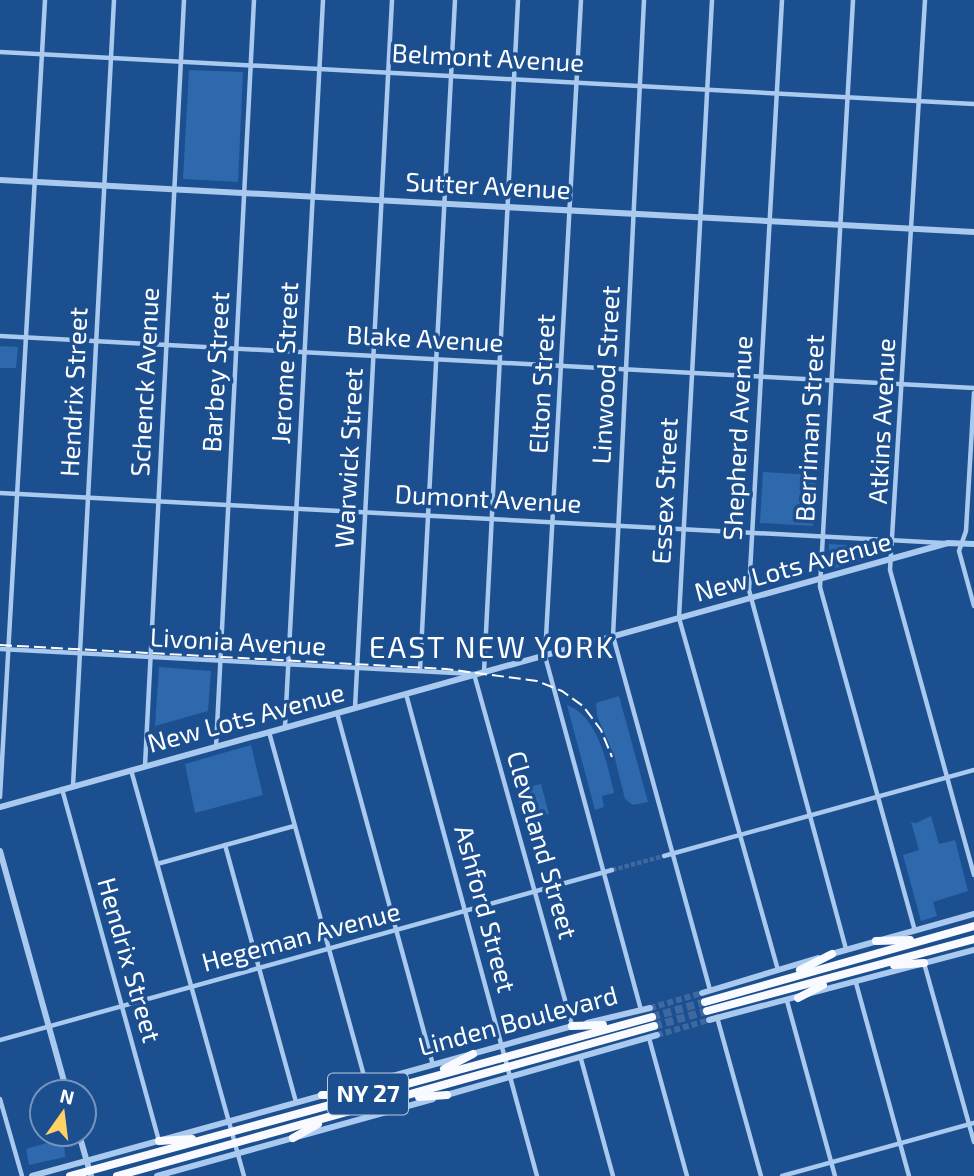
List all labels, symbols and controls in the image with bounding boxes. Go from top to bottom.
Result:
street label: Belmont Avenue [391,36,585,77]
street label: Sutter Avenue [405,165,571,204]
street label: Jerome Street [264,281,303,445]
street label: Linwood Street [584,285,625,465]
street label: Schenck Avenue [123,287,164,477]
street label: Barbey Street [195,291,234,453]
street label: Hendrix Street [53,306,92,478]
street label: Elton Street [521,313,560,455]
street label: Blake Avenue [346,318,504,357]
street label: Berriman Street [788,333,829,522]
street label: Shepherd Avenue [716,335,757,541]
street label: Atkins Avenue [861,337,900,505]
street label: Warwick Street [327,367,368,549]
street label: Essex Street [644,417,683,565]
street label: Dumont Avenue [394,477,582,518]
street label: New Lots Avenue [691,524,894,607]
street label: Livonia Avenue [149,620,327,661]
district label: EAST NEW YORK [369,628,615,664]
street label: New Lots Avenue [144,675,347,758]
street label: Cleveland Street [502,747,585,942]
street label: Ashford Street [449,822,524,996]
street label: Hendrix Street [92,874,169,1046]
street label: Hegeman Avenue [198,894,403,977]
street label: Linden Boulevard [415,978,621,1061]
road number: NY 27 [328,1074,408,1114]
north arrow [28,1078,98,1148]
text: N [58,1083,77,1109]

